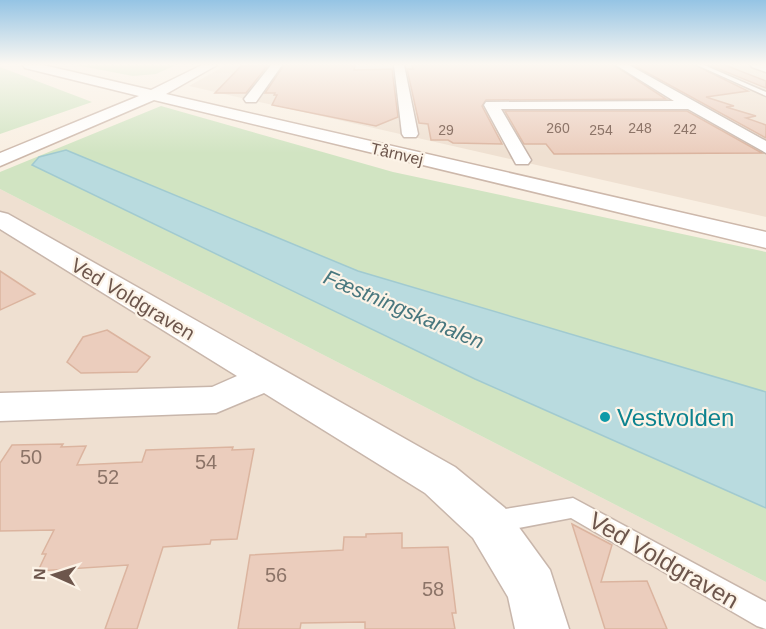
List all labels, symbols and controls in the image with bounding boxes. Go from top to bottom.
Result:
house number: 260 [546,120,570,136]
house number: 248 [628,120,652,136]
house number: 242 [673,121,697,137]
house number: 29 [438,122,454,138]
house number: 254 [589,122,613,138]
street label: Tårnvej [369,140,425,168]
street label: Ved Voldgraven [67,253,199,345]
water label: Fæstningskanalen [321,265,487,353]
place label: Vestvolden [617,404,734,431]
marker: Vestvolden [598,410,612,424]
house number: 50 [20,446,42,468]
house number: 54 [195,451,217,473]
house number: 52 [97,466,119,488]
street label: Ved Voldgraven [584,506,744,614]
north arrow [24,545,84,605]
house number: 56 [265,564,287,586]
text: N [31,568,48,580]
house number: 58 [422,578,444,600]

